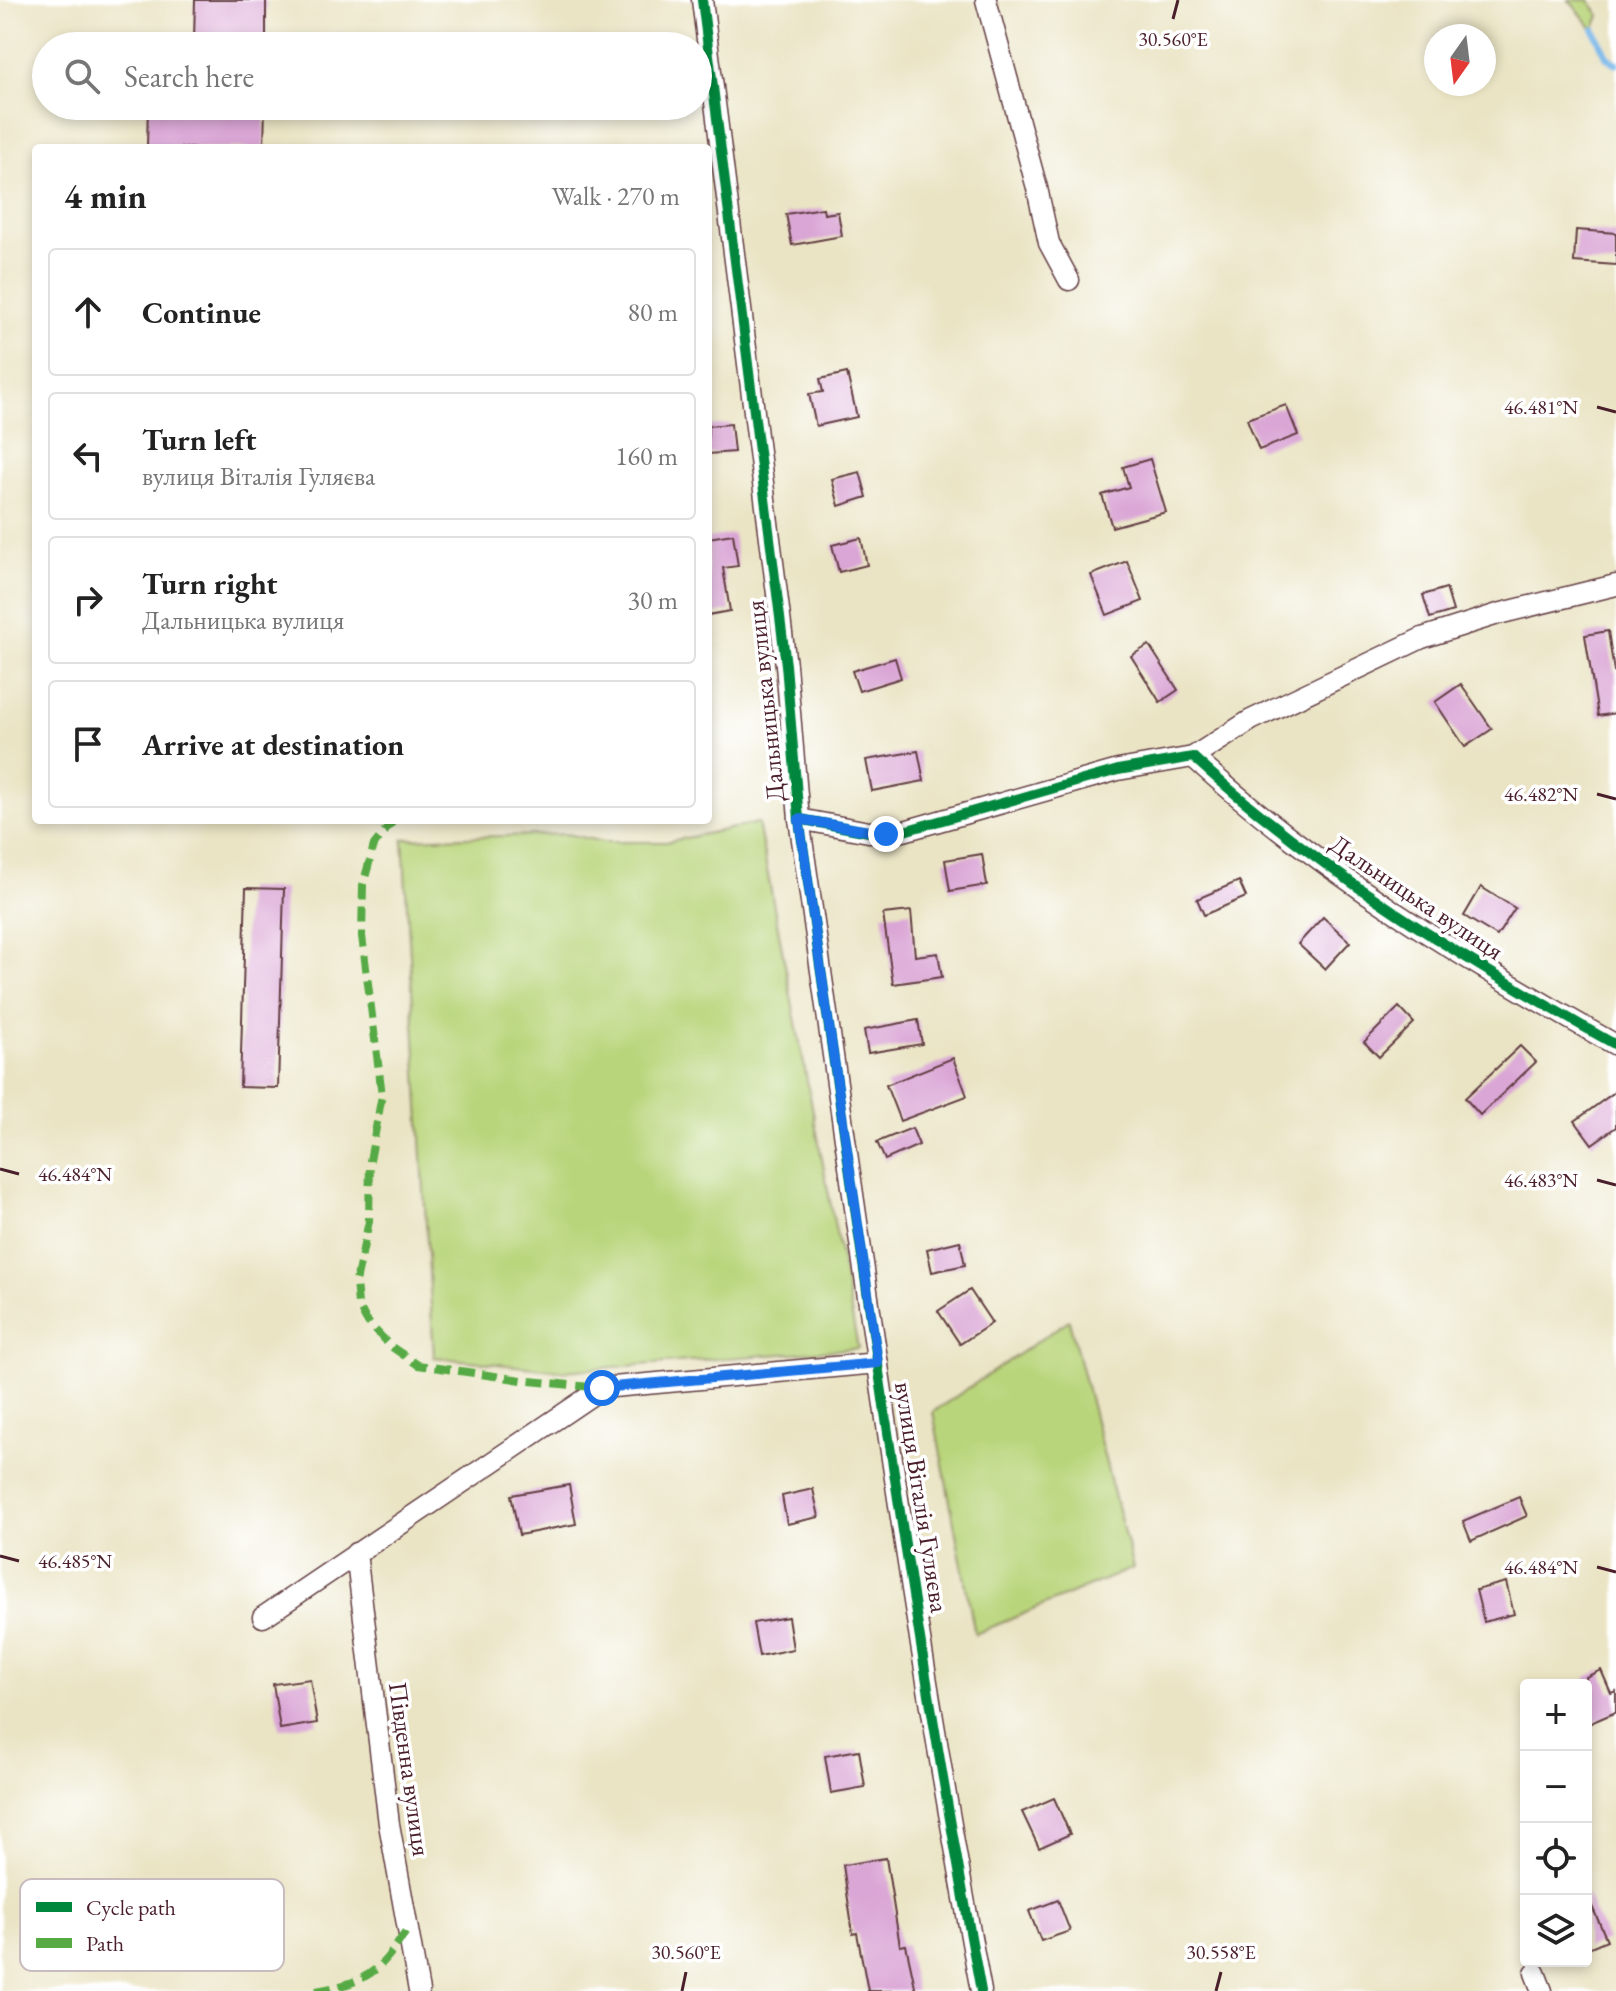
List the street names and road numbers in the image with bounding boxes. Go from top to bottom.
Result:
street label: Дальницька вулиця [738,599,792,803]
street label: Дальницька вулиця [1324,826,1510,968]
street label: вулиця Віталія Гуляєва [887,1379,957,1616]
street label: Південна вулиця [381,1680,439,1858]

